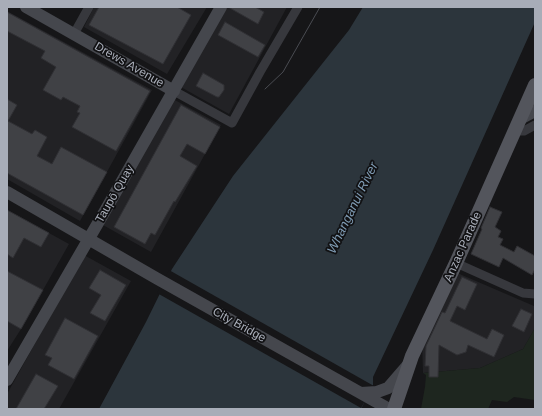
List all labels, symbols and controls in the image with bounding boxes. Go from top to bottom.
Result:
street label: Drews Avenue [92,39,166,91]
water label: Whanganui River [324,160,382,256]
street label: Taupō Quay [93,162,137,226]
street label: Anzac Parade [441,210,485,284]
street label: City Bridge [210,304,268,346]

